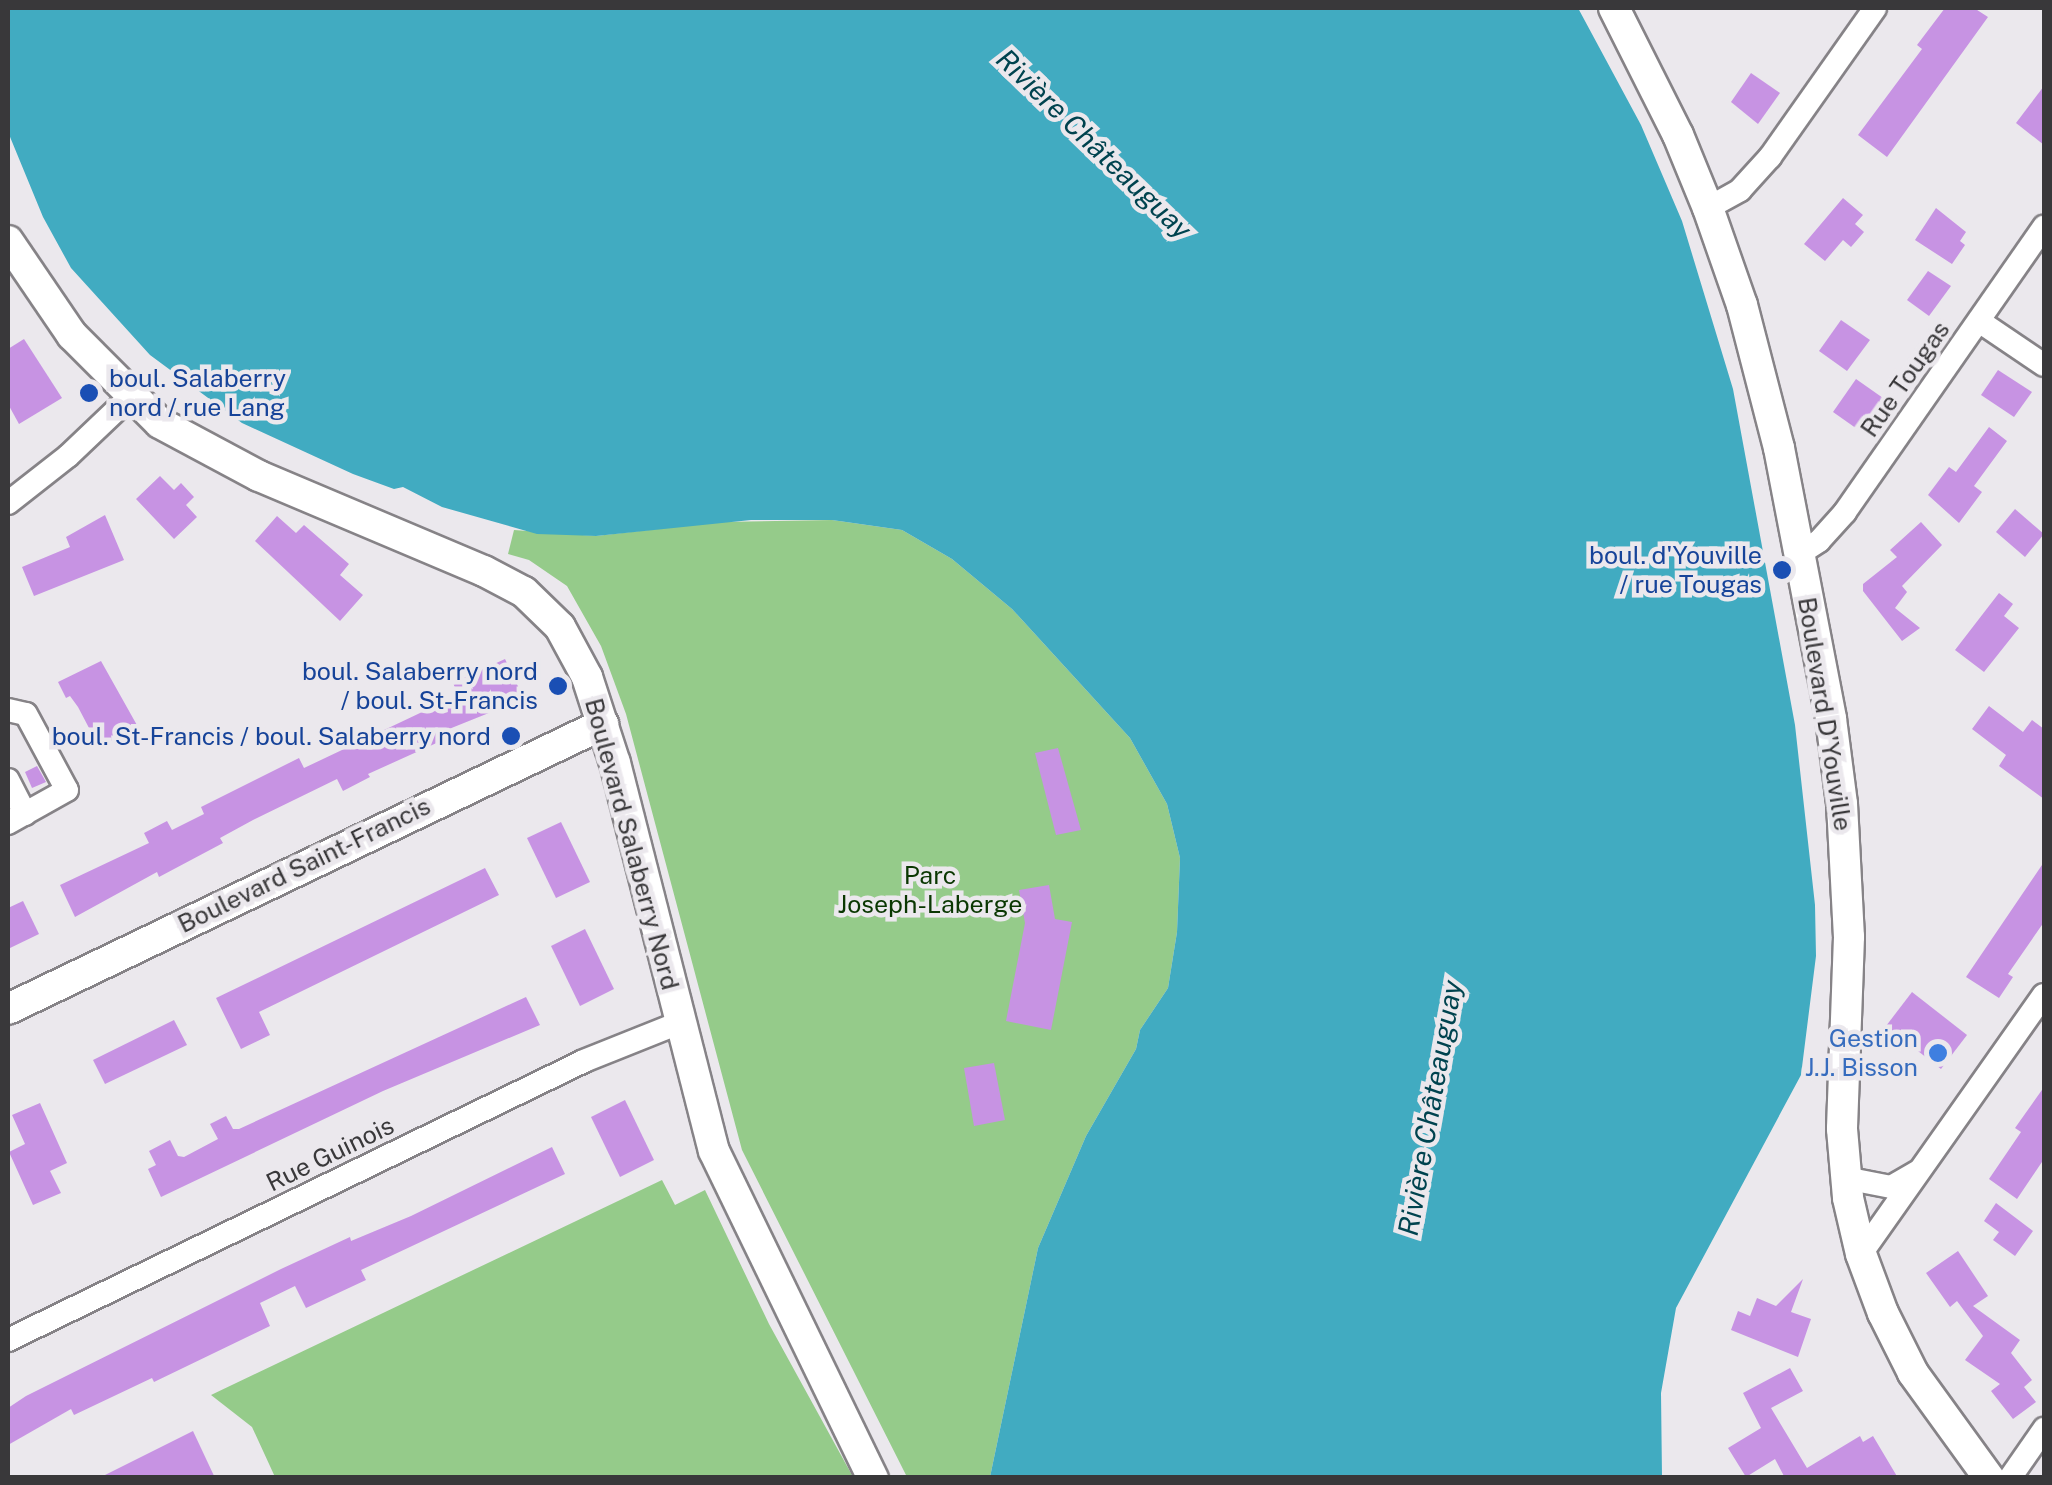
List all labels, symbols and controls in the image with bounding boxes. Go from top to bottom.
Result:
water label: Rivière Châteauguay [989,42,1199,246]
street label: Rue Tougas [1854,315,1956,443]
place label: boul. Salaberry nord / rue Lang [109,364,286,423]
marker: boul. Salaberry nord / rue Lang [78,382,100,404]
place label: boul. d'Youville / rue Tougas [1589,541,1762,600]
marker: boul. d'Youville / rue Tougas [1771,559,1793,581]
street label: Boulevard D'Youville [1792,595,1858,833]
place label: boul. Salaberry nord / boul. St-Francis [302,657,538,716]
marker: boul. Salaberry nord / boul. St-Francis [547,675,569,697]
street label: Boulevard Salaberry Nord [579,695,685,993]
place label: boul. St-Francis / boul. Salaberry nord [51,721,491,751]
marker: boul. St-Francis / boul. Salaberry nord [500,725,522,747]
street label: Boulevard Saint-Francis [173,791,435,939]
park label: Parc Joseph-Laberge [838,861,1022,920]
water label: Rivière Châteauguay [1391,978,1469,1238]
place label: Gestion J.J. Bisson [1805,1024,1918,1083]
marker: Gestion J.J. Bisson [1927,1042,1949,1064]
street label: Rue Guinois [261,1110,399,1198]

